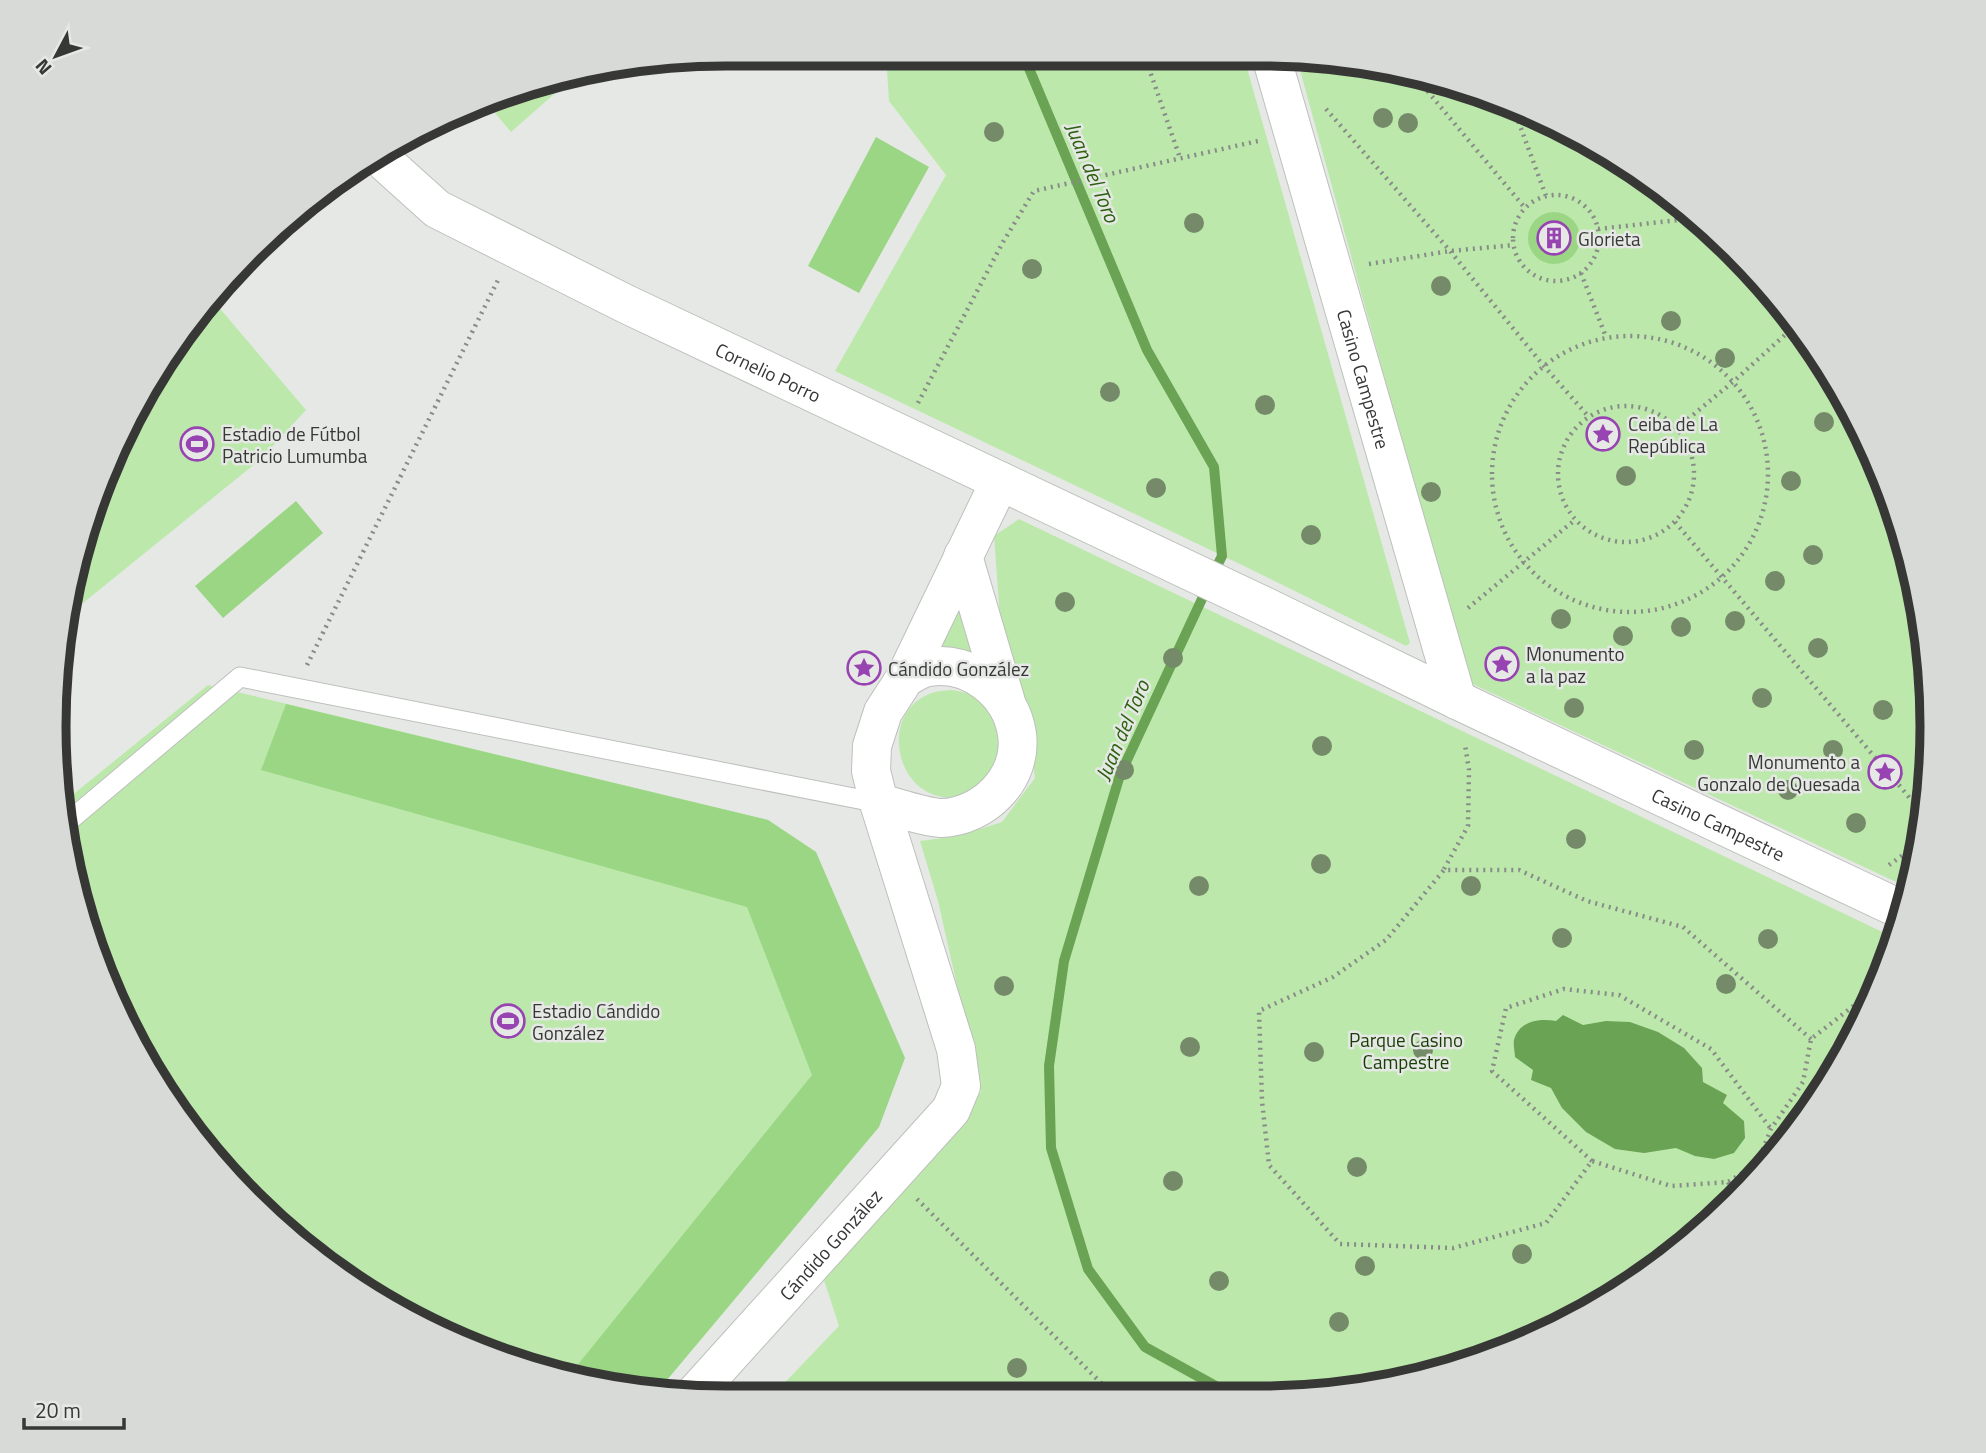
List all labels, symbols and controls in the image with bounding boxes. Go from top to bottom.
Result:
north arrow [21,21,91,91]
text: N [28,53,58,82]
water label: Juan del Toro [1058,117,1129,228]
building icon: Glorieta [1535,219,1573,257]
place label: Glorieta [1578,224,1641,253]
street label: Casino Campestre [1330,305,1398,452]
street label: Cornelio Porro [711,334,826,409]
place label: Ceiba de La República [1628,409,1719,460]
place icon: Ceiba de La República [1584,415,1622,453]
place label: Estadio de Fútbol Patricio Lumumba [222,419,368,470]
sports icon: Estadio de Fútbol Patricio Lumumba [178,425,216,463]
place label: Monumento a la paz [1526,639,1625,690]
place icon: Monumento a la paz [1483,645,1521,683]
place icon: Cándido González [845,649,883,687]
place label: Cándido González [888,654,1029,683]
water label: Juan del Toro [1087,674,1158,785]
place label: Monumento a Gonzalo de Quesada [1697,747,1860,798]
place icon: Monumento a Gonzalo de Quesada [1866,753,1904,791]
street label: Casino Campestre [1647,780,1790,867]
place label: Estadio Cándido González [532,996,660,1047]
sports icon: Estadio Cándido González [489,1002,527,1040]
park label: Parque Casino Campestre [1349,1025,1463,1076]
street label: Cándido González [772,1182,888,1306]
scale bar [24,1386,124,1430]
text: 20 m [35,1394,81,1426]

